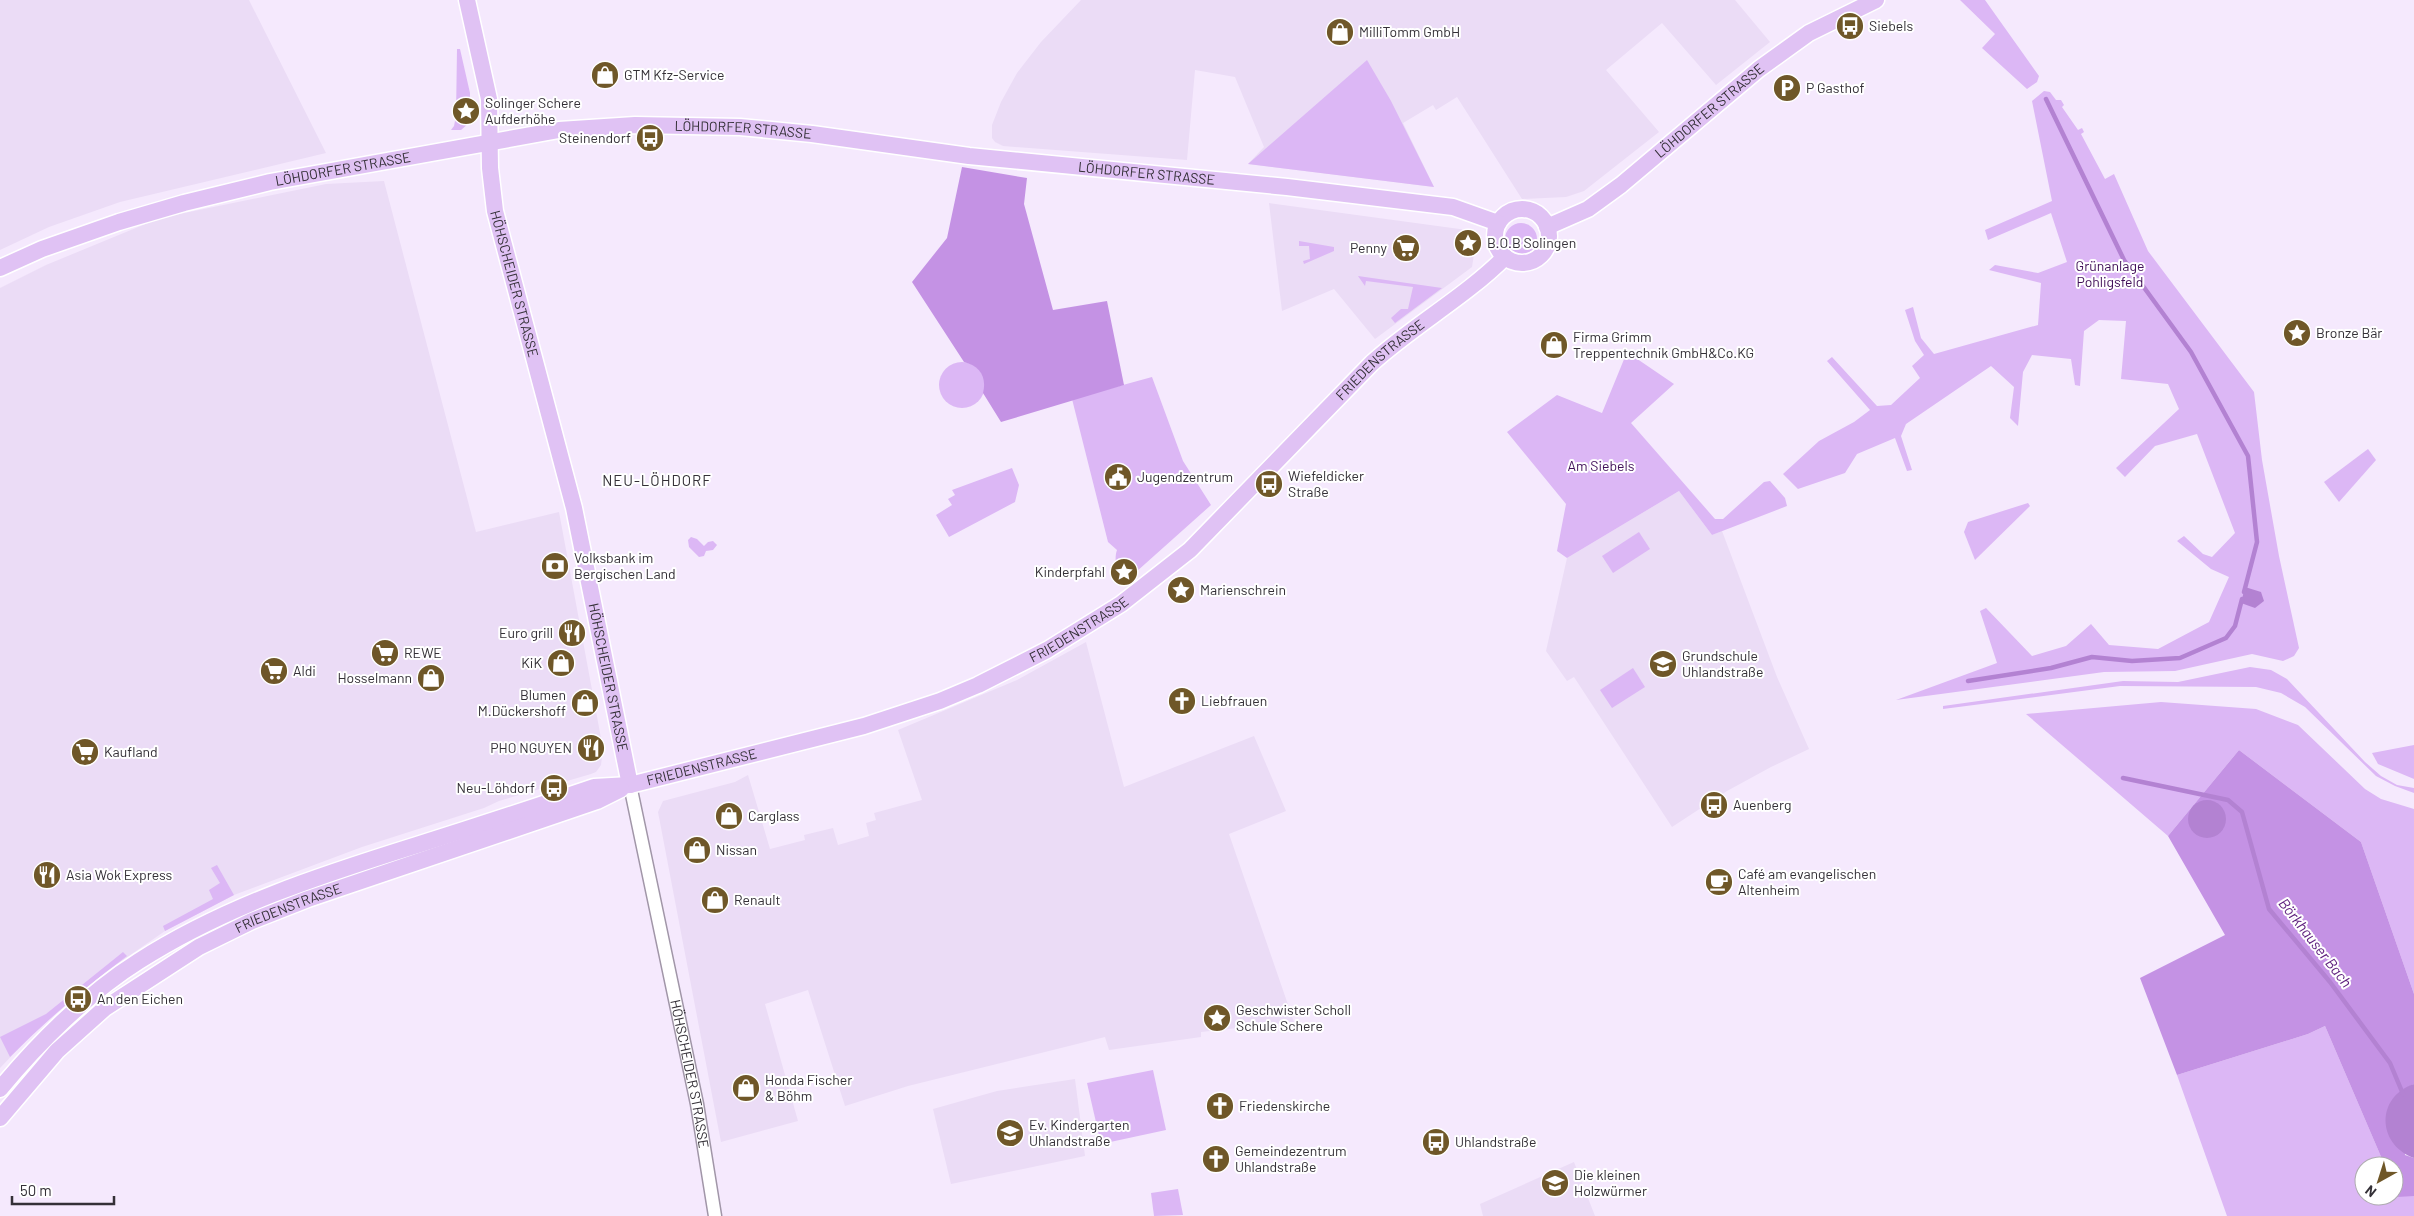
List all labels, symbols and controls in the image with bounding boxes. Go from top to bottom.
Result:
bus stop icon: Siebels [1835,11,1865,41]
shop icon: MilliTomm GmbH [1325,17,1355,47]
place label: Siebels [1869,17,1913,34]
place label: MilliTomm GmbH [1359,23,1460,40]
shop icon: GTM Kfz-Service [590,60,620,90]
street label: LÖHDORFER STRASSE [1651,60,1767,161]
place label: GTM Kfz-Service [624,66,725,83]
parking icon: P Gasthof [1772,73,1802,103]
place label: P Gasthof [1806,79,1865,96]
place label: Solinger Schere Aufderhöhe [485,94,581,127]
place icon: Solinger Schere Aufderhöhe [451,96,481,126]
street label: LÖHDORFER STRASSE [674,117,812,142]
bus stop icon: Steinendorf [635,123,665,153]
place label: Steinendorf [559,129,631,146]
street label: LÖHDORFER STRASSE [274,148,412,189]
street label: LÖHDORFER STRASSE [1077,158,1216,188]
street label: HÖHSCHEIDER STRASSE [487,208,543,359]
place icon: B.O.B Solingen [1453,228,1483,258]
supermarket icon: Penny [1391,233,1421,263]
place label: B.O.B Solingen [1487,234,1576,251]
place label: Penny [1350,239,1388,256]
park label: Grünanlage Pohligsfeld [2076,257,2144,290]
street label: FRIEDENSTRASSE [1332,316,1427,403]
place icon: Bronze Bär [2282,318,2312,348]
place label: Bronze Bär [2316,324,2382,341]
place label: Firma Grimm Treppentechnik GmbH&Co.KG [1573,328,1754,361]
shop icon: Firma Grimm Treppentechnik GmbH&Co.KG [1539,330,1569,360]
park label: Am Siebels [1567,457,1635,474]
public building icon: Jugendzentrum [1103,462,1133,492]
place label: Wiefeldicker Straße [1288,467,1364,500]
place label: Jugendzentrum [1137,468,1233,485]
bus stop icon: Wiefeldicker Straße [1254,469,1284,499]
district label: NEU-LÖHDORF [602,471,712,489]
place label: Volksbank im Bergischen Land [574,549,676,582]
bank icon: Volksbank im Bergischen Land [540,551,570,581]
place icon: Kinderpfahl [1109,557,1139,587]
place label: Kinderpfahl [1035,563,1105,580]
place icon: Marienschrein [1166,575,1196,605]
place label: Marienschrein [1200,581,1286,598]
street label: FRIEDENSTRASSE [1026,592,1132,666]
street label: HÖHSCHEIDER STRASSE [585,602,632,753]
restaurant icon: Euro grill [557,618,587,648]
place label: Euro grill [499,624,553,641]
supermarket icon: REWE [370,638,400,668]
place label: REWE [404,644,442,661]
place label: Grundschule Uhlandstraße [1682,647,1763,680]
shop icon: KiK [546,648,576,678]
school or university icon: Grundschule Uhlandstraße [1648,649,1678,679]
place label: KiK [521,654,542,671]
supermarket icon: Aldi [259,656,289,686]
place label: Aldi [293,662,316,679]
shop icon: Hosselmann [416,663,446,693]
place label: Hosselmann [337,669,412,686]
place label: Blumen M.Dückershoff [478,686,566,719]
church icon: Liebfrauen [1167,686,1197,716]
shop icon: Blumen M.Dückershoff [570,688,600,718]
place label: Liebfrauen [1201,692,1267,709]
restaurant icon: PHO NGUYEN [576,733,606,763]
supermarket icon: Kaufland [70,737,100,767]
place label: PHO NGUYEN [490,739,572,756]
place label: Kaufland [104,743,158,760]
street label: FRIEDENSTRASSE [645,744,758,789]
bus stop icon: Neu-Löhdorf [539,773,569,803]
place label: Neu-Löhdorf [457,779,535,796]
bus stop icon: Auenberg [1699,790,1729,820]
place label: Auenberg [1733,796,1791,813]
shop icon: Carglass [714,801,744,831]
place label: Carglass [748,807,800,824]
shop icon: Nissan [682,835,712,865]
place label: Nissan [716,841,757,858]
restaurant icon: Asia Wok Express [32,860,62,890]
place label: Café am evangelischen Altenheim [1738,865,1876,898]
place label: Asia Wok Express [66,866,173,883]
cafe icon: Café am evangelischen Altenheim [1704,867,1734,897]
street label: FRIEDENSTRASSE [232,879,344,936]
shop icon: Renault [700,885,730,915]
place label: Renault [734,891,781,908]
water label: Börkhauser Bach [2275,894,2356,991]
bus stop icon: An den Eichen [63,984,93,1014]
place label: An den Eichen [97,990,183,1007]
street label: HÖHSCHEIDER STRASSE [667,998,713,1149]
place label: Geschwister Scholl Schule Schere [1236,1001,1351,1034]
place icon: Geschwister Scholl Schule Schere [1202,1003,1232,1033]
place label: Honda Fischer & Böhm [765,1071,852,1104]
shop icon: Honda Fischer & Böhm [731,1073,761,1103]
church icon: Friedenskirche [1205,1091,1235,1121]
place label: Friedenskirche [1239,1097,1330,1114]
place label: Ev. Kindergarten Uhlandstraße [1029,1116,1130,1149]
school or university icon: Ev. Kindergarten Uhlandstraße [995,1118,1025,1148]
bus stop icon: Uhlandstraße [1421,1127,1451,1157]
place label: Uhlandstraße [1455,1133,1536,1150]
place label: Gemeindezentrum Uhlandstraße [1235,1142,1347,1175]
church icon: Gemeindezentrum Uhlandstraße [1201,1144,1231,1174]
north arrow [2354,1156,2404,1206]
place label: Die kleinen Holzwürmer [1574,1166,1647,1199]
school or university icon: Die kleinen Holzwürmer [1540,1168,1570,1198]
scale bar [12,1174,115,1206]
text: 50 m [20,1181,52,1199]
text: N [2362,1182,2379,1201]

